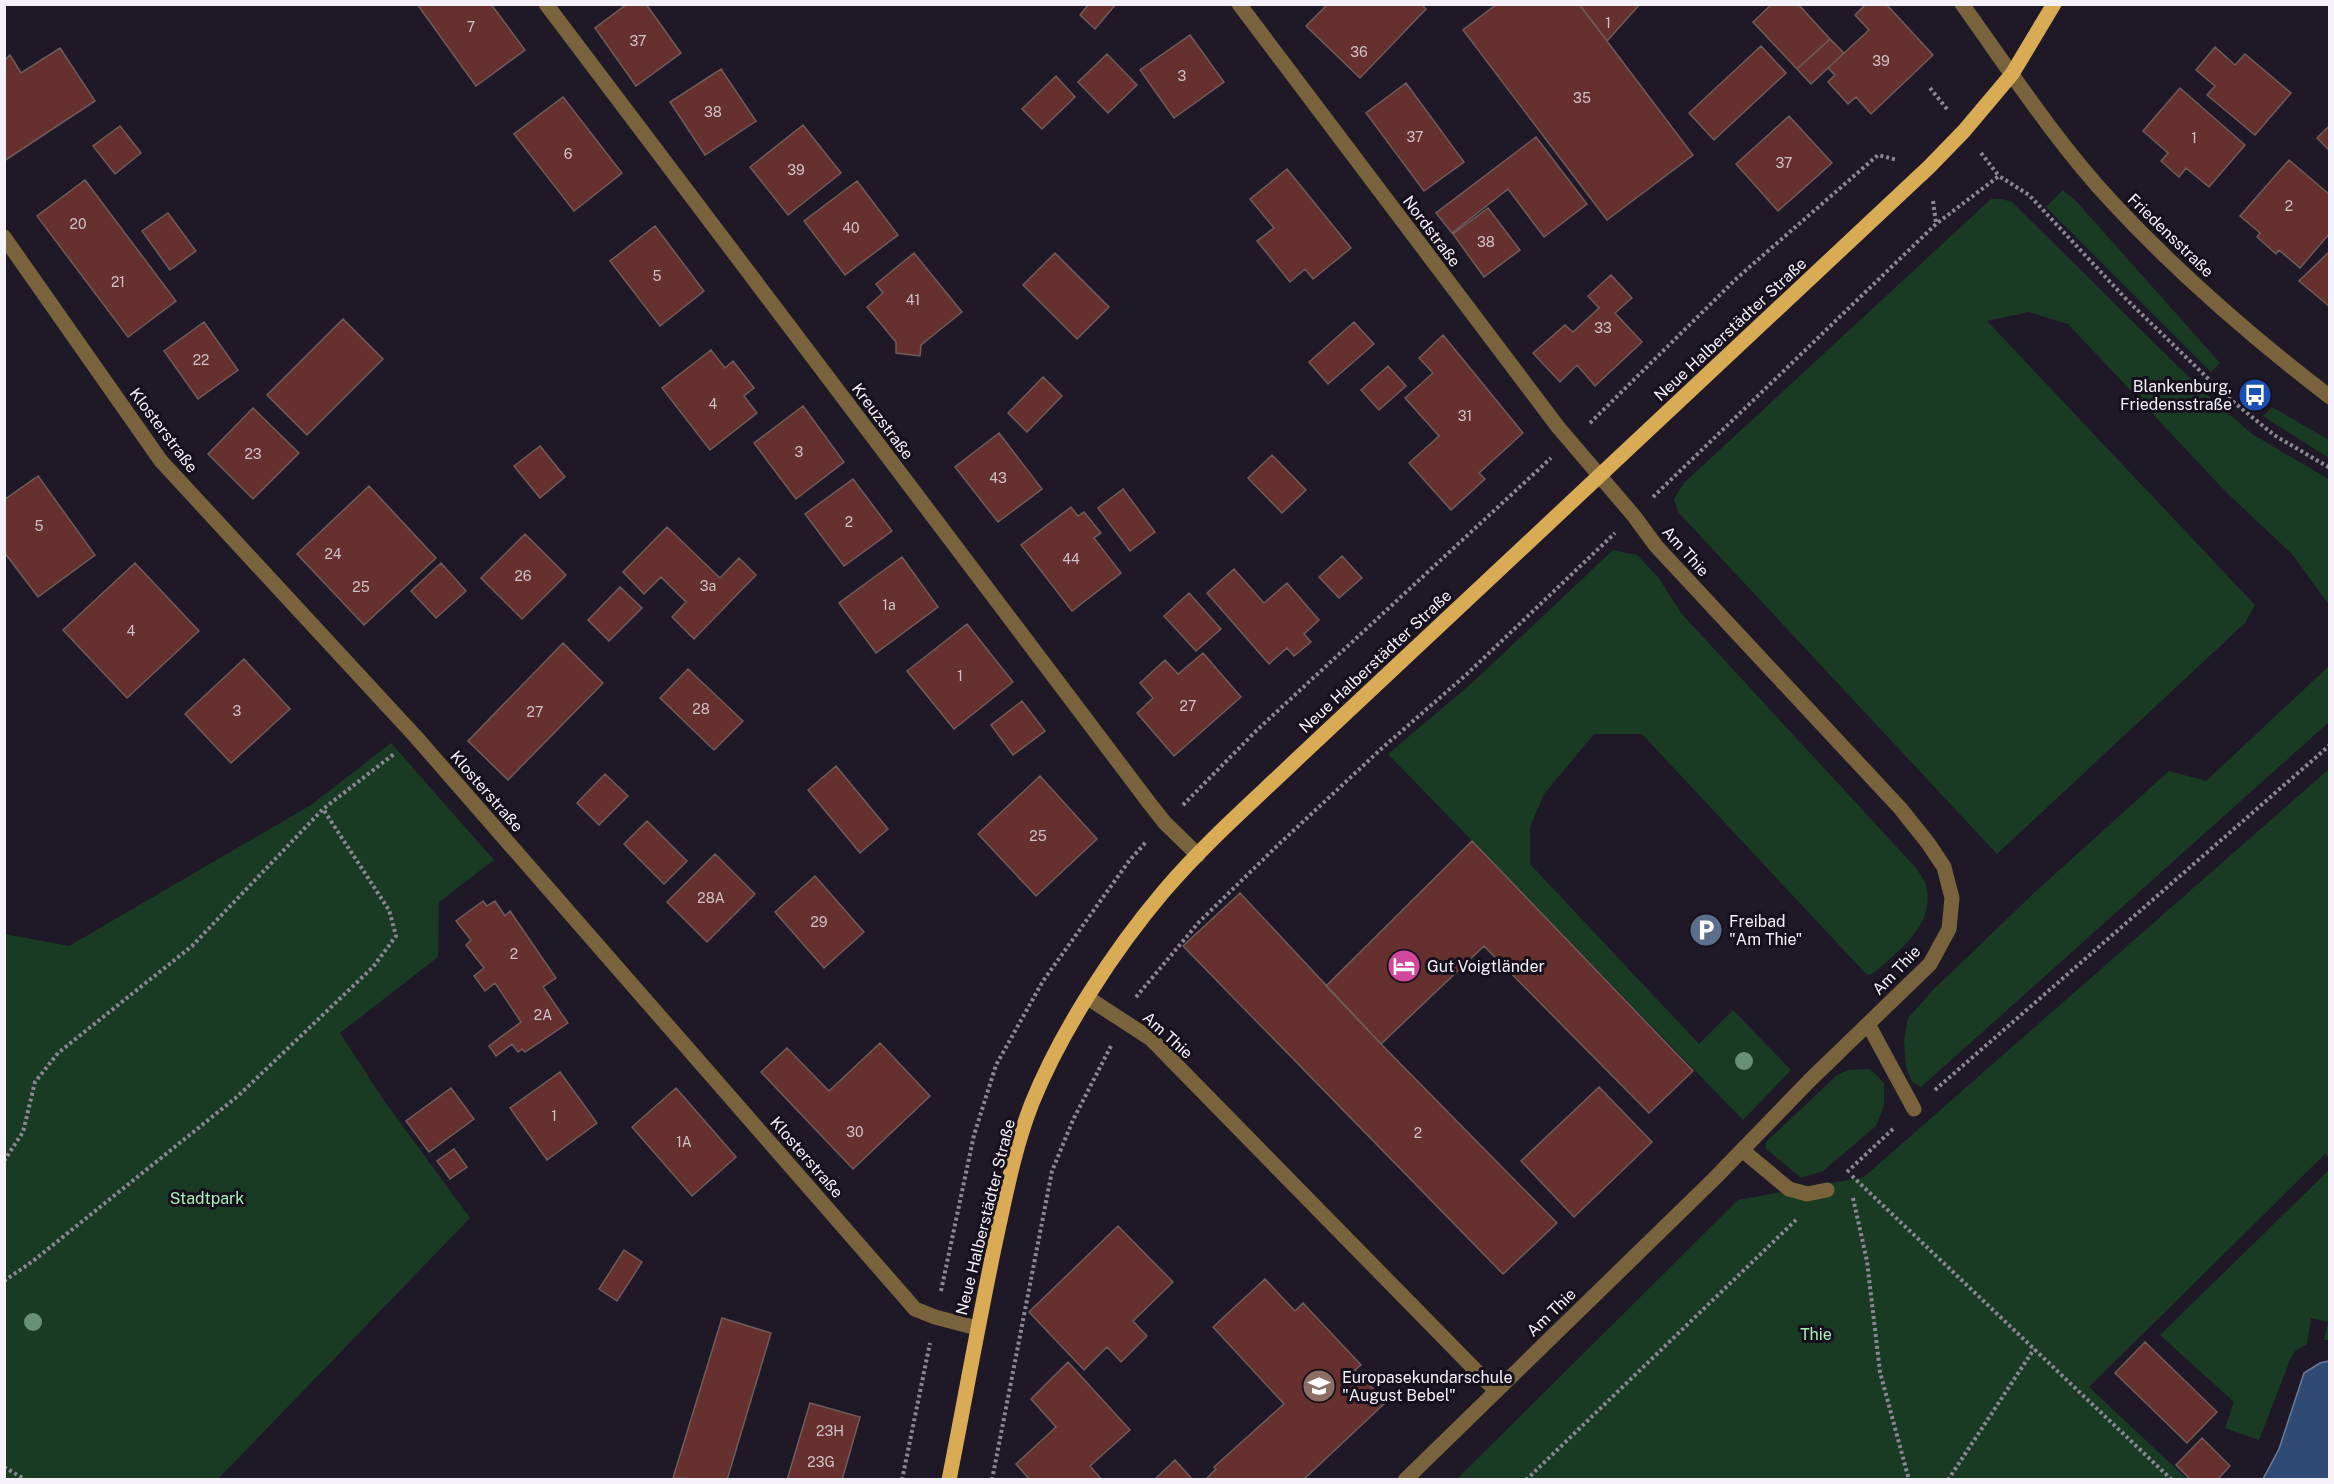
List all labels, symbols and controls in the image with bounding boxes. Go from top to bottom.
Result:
house number: 1 [1605,15,1611,31]
house number: 7 [467,19,475,35]
house number: 37 [630,33,646,49]
house number: 36 [1350,44,1368,60]
house number: 39 [1872,53,1890,69]
house number: 3 [1178,68,1187,84]
house number: 35 [1573,90,1591,106]
house number: 38 [704,104,722,120]
house number: 37 [1407,129,1423,145]
house number: 1 [2191,130,2197,146]
house number: 6 [564,146,573,162]
house number: 37 [1776,155,1792,171]
house number: 39 [787,162,805,178]
street label: Friedensstraße [2124,190,2218,281]
street label: Nordstraße [1399,192,1465,271]
house number: 2 [2285,198,2293,214]
house number: 20 [70,216,86,232]
house number: 40 [842,220,860,236]
house number: 38 [1477,234,1495,250]
street label: Neue Halberstädter Straße [1650,254,1810,405]
house number: 5 [653,268,662,284]
house number: 21 [111,274,125,290]
house number: 41 [906,292,920,308]
house number: 33 [1594,320,1612,336]
house number: 22 [193,352,209,368]
place label: Blankenburg, Friedensstraße [2120,377,2232,414]
bus stop icon: Blankenburg, Friedensstraße [2237,377,2273,413]
street label: Kreuzstraße [848,379,917,463]
street label: Klosterstraße [126,384,202,476]
house number: 4 [709,396,718,412]
house number: 31 [1458,408,1472,424]
house number: 3 [795,444,804,460]
house number: 23 [244,446,262,462]
house number: 43 [989,470,1007,486]
house number: 2 [845,514,853,530]
house number: 5 [35,518,44,534]
street label: Am Thie [1658,522,1713,580]
house number: 24 [324,546,342,562]
house number: 44 [1062,551,1080,567]
house number: 26 [514,568,532,584]
house number: 3a [700,578,716,594]
house number: 25 [352,579,370,595]
street label: Neue Halberstädter Straße [1295,586,1455,737]
house number: 1a [882,597,896,613]
house number: 4 [127,623,136,639]
house number: 1 [957,668,963,684]
house number: 27 [1180,698,1196,714]
house number: 28 [692,701,710,717]
house number: 3 [233,703,242,719]
house number: 27 [527,704,543,720]
street label: Klosterstraße [446,747,527,836]
house number: 25 [1029,828,1047,844]
house number: 28A [697,890,725,906]
parking icon: Freibad "Am Thie" [1688,912,1724,948]
place label: Freibad "Am Thie" [1729,912,1802,949]
house number: 29 [810,914,828,930]
street label: Am Thie [1868,942,1924,999]
house number: 2 [510,946,518,962]
hotel icon: Gut Voigtländer [1386,948,1422,984]
place label: Gut Voigtländer [1427,957,1545,976]
house number: 2A [534,1007,552,1023]
street label: Am Thie [1139,1008,1197,1063]
house number: 1 [551,1108,557,1124]
street label: Klosterstraße [766,1113,847,1202]
street label: Neue Halberstädter Straße [952,1117,1019,1317]
house number: 30 [846,1124,864,1140]
house number: 2 [1414,1125,1422,1141]
house number: 1A [676,1134,692,1150]
park label: Stadtpark [170,1189,244,1208]
street label: Am Thie [1523,1284,1580,1340]
park label: Thie [1800,1325,1832,1344]
school or university icon: Europasekundarschule "August Bebel" [1301,1368,1337,1404]
place label: Europasekundarschule "August Bebel" [1342,1368,1513,1405]
house number: 23H [816,1423,844,1439]
house number: 23G [807,1454,835,1470]

